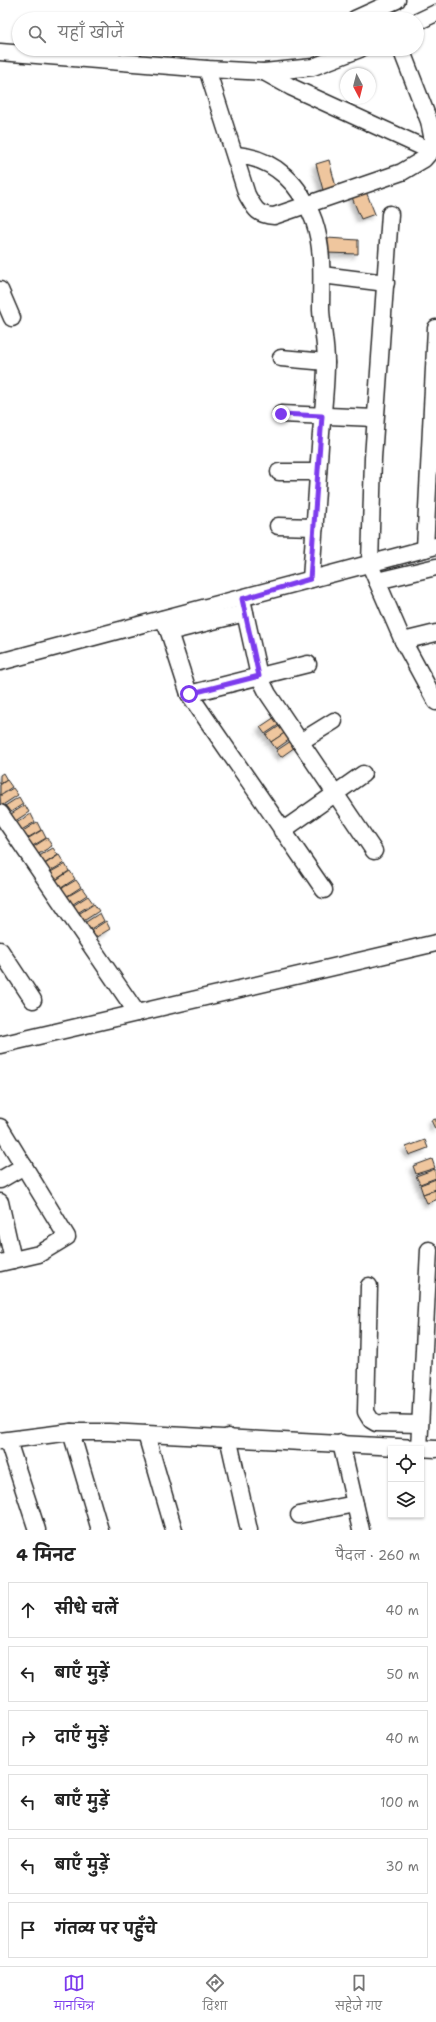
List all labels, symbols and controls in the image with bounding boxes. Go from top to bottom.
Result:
search box [12,12,424,56]
icon: search [26,23,48,45]
text: यहाँ खोजें [58,23,124,43]
north arrow [340,68,376,104]
route end [272,405,290,423]
route start [180,685,198,703]
map controls [388,1446,424,1518]
button: locate [388,1446,424,1482]
button: layers [388,1482,424,1518]
text: 4 मिनट [16,1544,75,1566]
text: पैदल · 260 m [335,1547,420,1564]
icon: ahead [17,1599,39,1621]
text: सीधे चलें [55,1599,118,1619]
text: 40 m [385,1602,419,1619]
icon: left [17,1663,39,1685]
text: बाएँ मुड़ें [55,1663,109,1683]
text: 50 m [386,1666,419,1683]
icon: right [17,1727,39,1749]
text: दाएँ मुड़ें [55,1727,109,1747]
text: 40 m [385,1730,419,1747]
icon: left [17,1791,39,1813]
text: बाएँ मुड़ें [55,1791,109,1811]
text: 100 m [380,1794,419,1811]
icon: left [17,1855,39,1877]
text: बाएँ मुड़ें [55,1855,109,1875]
text: 30 m [385,1858,419,1875]
icon: arrive [17,1919,39,1941]
text: गंतव्य पर पहुँचे [55,1919,157,1939]
tab: मानचित्र [54,1972,94,2018]
tab: दिशा [202,1972,227,2018]
tab: सहेजे गए [335,1972,382,2018]

